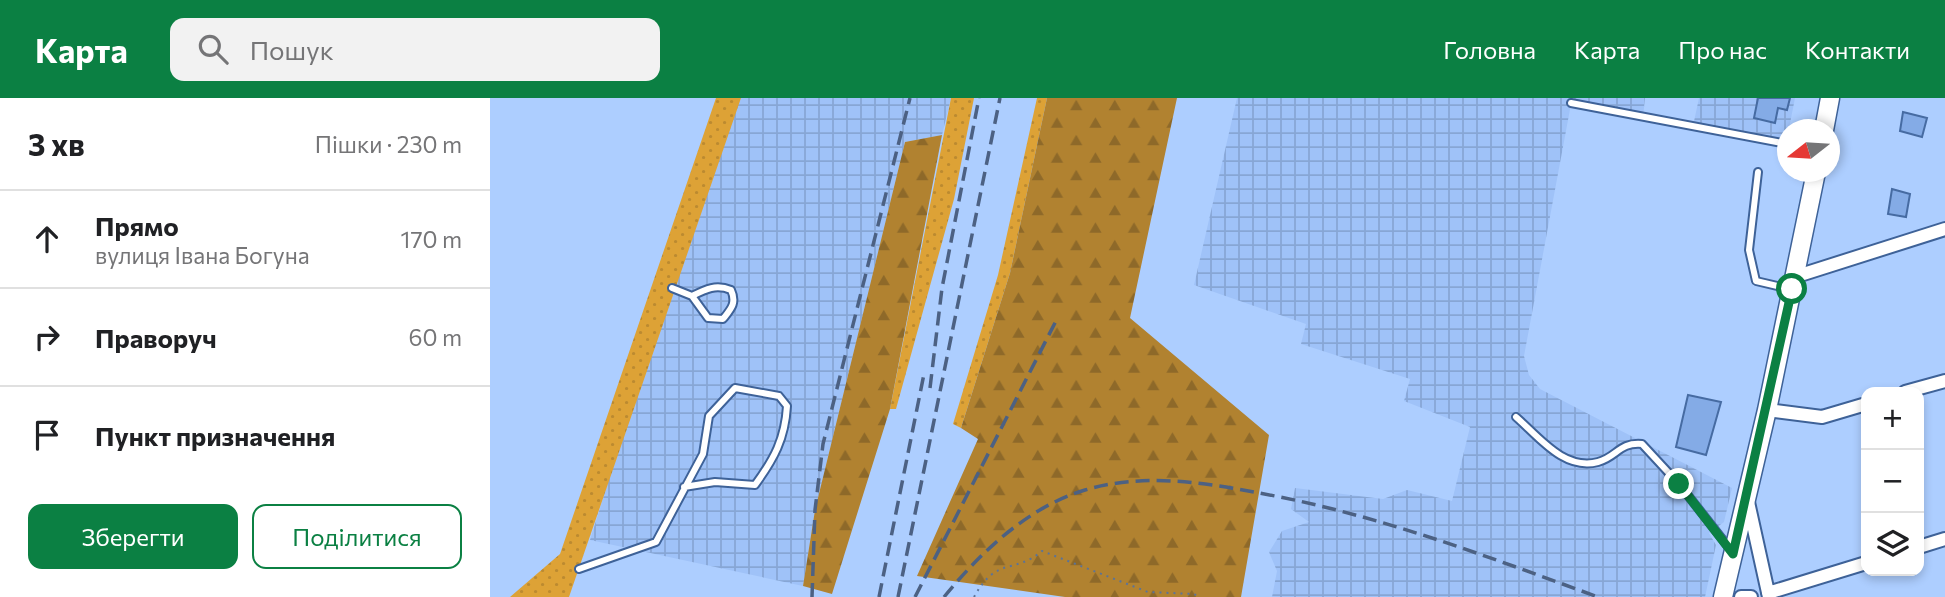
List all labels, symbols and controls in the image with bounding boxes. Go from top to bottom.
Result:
search box [170,18,660,81]
text: Карта [35,29,128,70]
icon: search [194,30,232,68]
text: Пошук [250,34,334,65]
text: Головна [1443,35,1536,64]
text: Карта [1574,35,1640,64]
text: Про нас [1678,35,1767,64]
text: Контакти [1805,35,1910,64]
north arrow [1777,119,1840,182]
text: 3 хв [28,125,85,162]
text: Пішки · 230 m [315,130,462,158]
text: Прямо [95,210,179,241]
icon: ahead [28,220,66,258]
text: 170 m [401,225,462,253]
text: вулиця Івана Богуна [95,241,310,269]
route start [1776,273,1807,304]
icon: right [28,318,66,356]
text: Праворуч [95,322,217,353]
text: 60 m [409,323,462,351]
map controls [1861,387,1924,576]
button: + [1861,387,1924,450]
icon: arrive [28,416,66,454]
text: Пункт призначення [95,420,335,451]
button: − [1861,450,1924,513]
route end [1663,468,1694,499]
button: Зберегти [28,504,238,569]
button: Поділитися [252,504,462,569]
button: layers [1861,513,1924,576]

